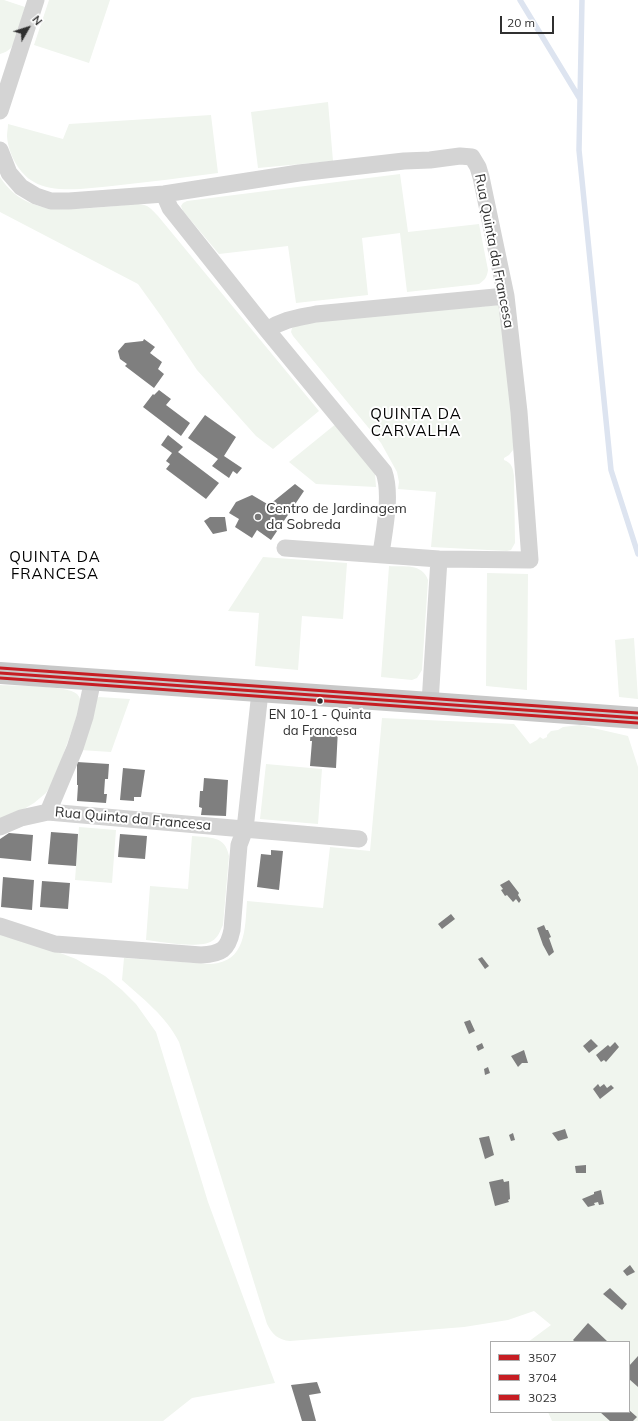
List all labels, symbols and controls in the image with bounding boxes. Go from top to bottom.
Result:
north arrow [8,8,48,48]
scale bar [502,8,556,34]
text: N [29,13,45,28]
text: 20 m [507,15,535,30]
street label: Rua Quinta da Francesa [471,172,517,330]
district label: QUINTA DA CARVALHA [370,405,462,440]
place label: Centro de Jardinagem da Sobreda [266,501,407,534]
marker: Centro de Jardinagem da Sobreda [253,512,263,522]
district label: QUINTA DA FRANCESA [9,548,101,583]
marker: EN 10-1 - Quinta da Francesa [315,696,325,706]
place label: EN 10-1 - Quinta da Francesa [269,707,371,738]
street label: Rua Quinta da Francesa [54,804,212,834]
legend [490,1341,630,1413]
text: 3507 [528,1350,557,1365]
text: 3704 [528,1370,557,1385]
text: 3023 [528,1390,557,1405]

